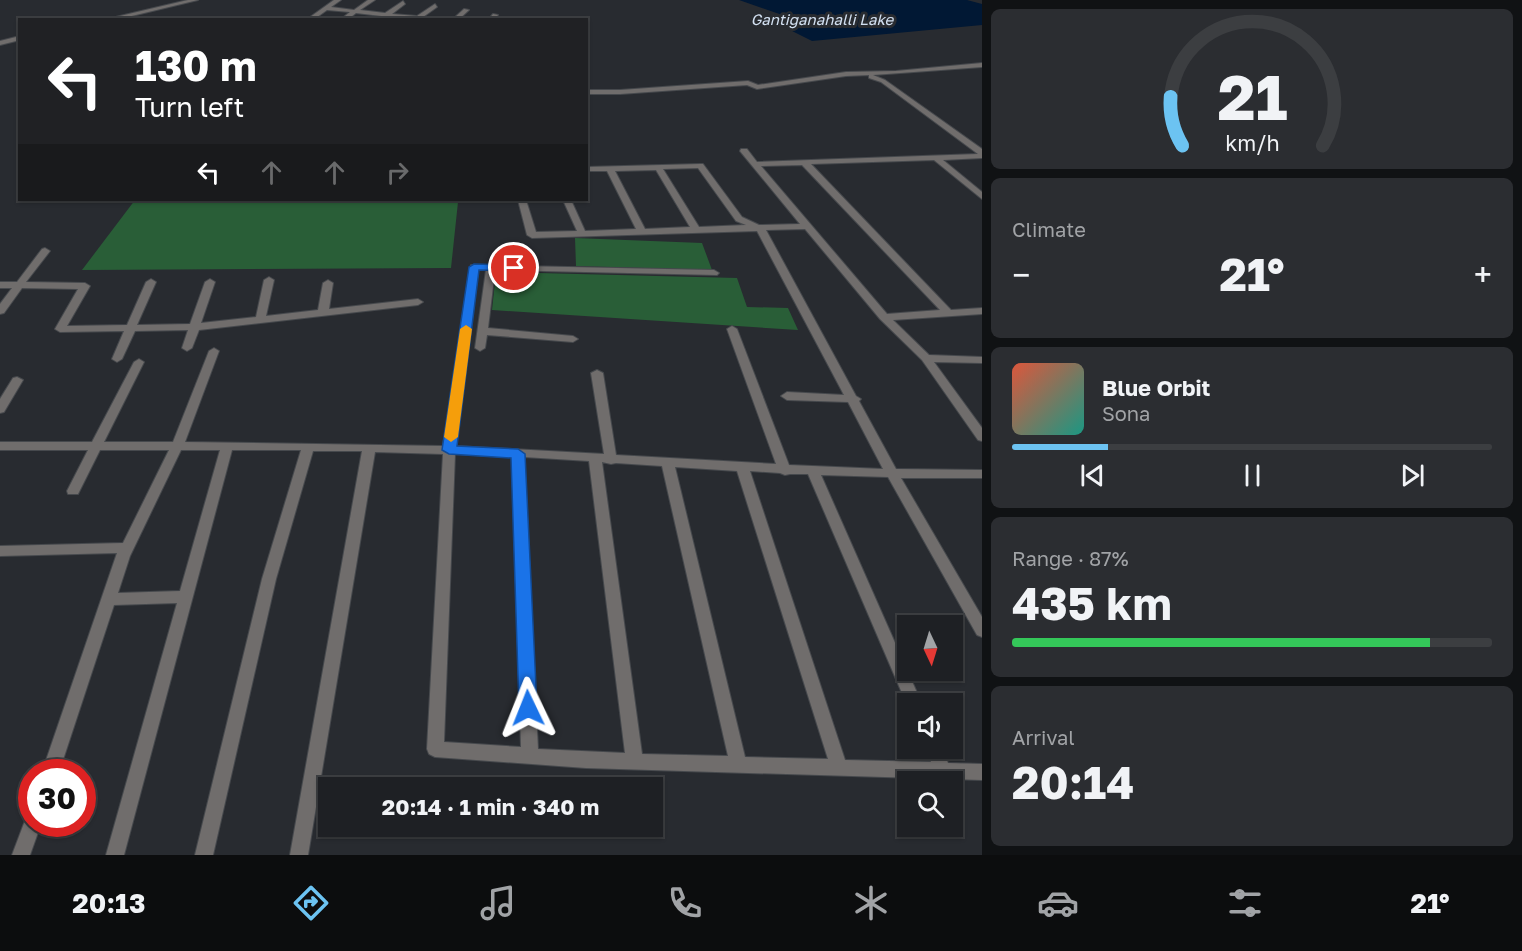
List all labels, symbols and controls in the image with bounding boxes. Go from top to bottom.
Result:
water label: Gantiganahalli Lake [751,10,895,29]
text: 130 m [135,40,257,90]
icon: left [36,42,114,120]
text: 21 [1217,59,1287,134]
text: Turn left [135,91,244,123]
text: km/h [1225,130,1279,156]
icon: left [192,156,225,189]
icon: ahead [255,156,288,189]
icon: ahead [318,156,351,189]
icon: right [381,156,414,189]
text: Climate [1012,217,1086,241]
pin [488,242,539,293]
text: 21° [1219,247,1285,301]
icon: arrive [497,251,530,284]
text: − [1012,255,1030,294]
text: + [1474,255,1492,294]
text: Blue Orbit [1102,374,1210,401]
text: Sona [1102,401,1150,425]
icon: previous [1076,459,1109,492]
icon: pause [1236,459,1269,492]
icon: next [1396,459,1429,492]
text: Range · 87% [1012,546,1129,570]
text: 435 km [1012,576,1172,630]
north arrow [897,615,963,681]
map controls [897,615,963,837]
position arrow [496,676,560,740]
button: sound [897,693,963,759]
text: Arrival [1012,725,1075,749]
text: 20:14 [1012,755,1134,809]
speed limit sign: 30 [18,759,96,837]
button: search [897,771,963,837]
text: 20:14 · 1 min · 340 m [382,793,599,820]
icon: directions [290,882,332,924]
icon: music [477,882,519,924]
icon: phone [664,882,706,924]
icon: climate [850,882,892,924]
icon: car [1037,882,1079,924]
icon: filters [1224,882,1266,924]
text: 20:13 [72,887,145,919]
text: 21° [1411,887,1450,919]

